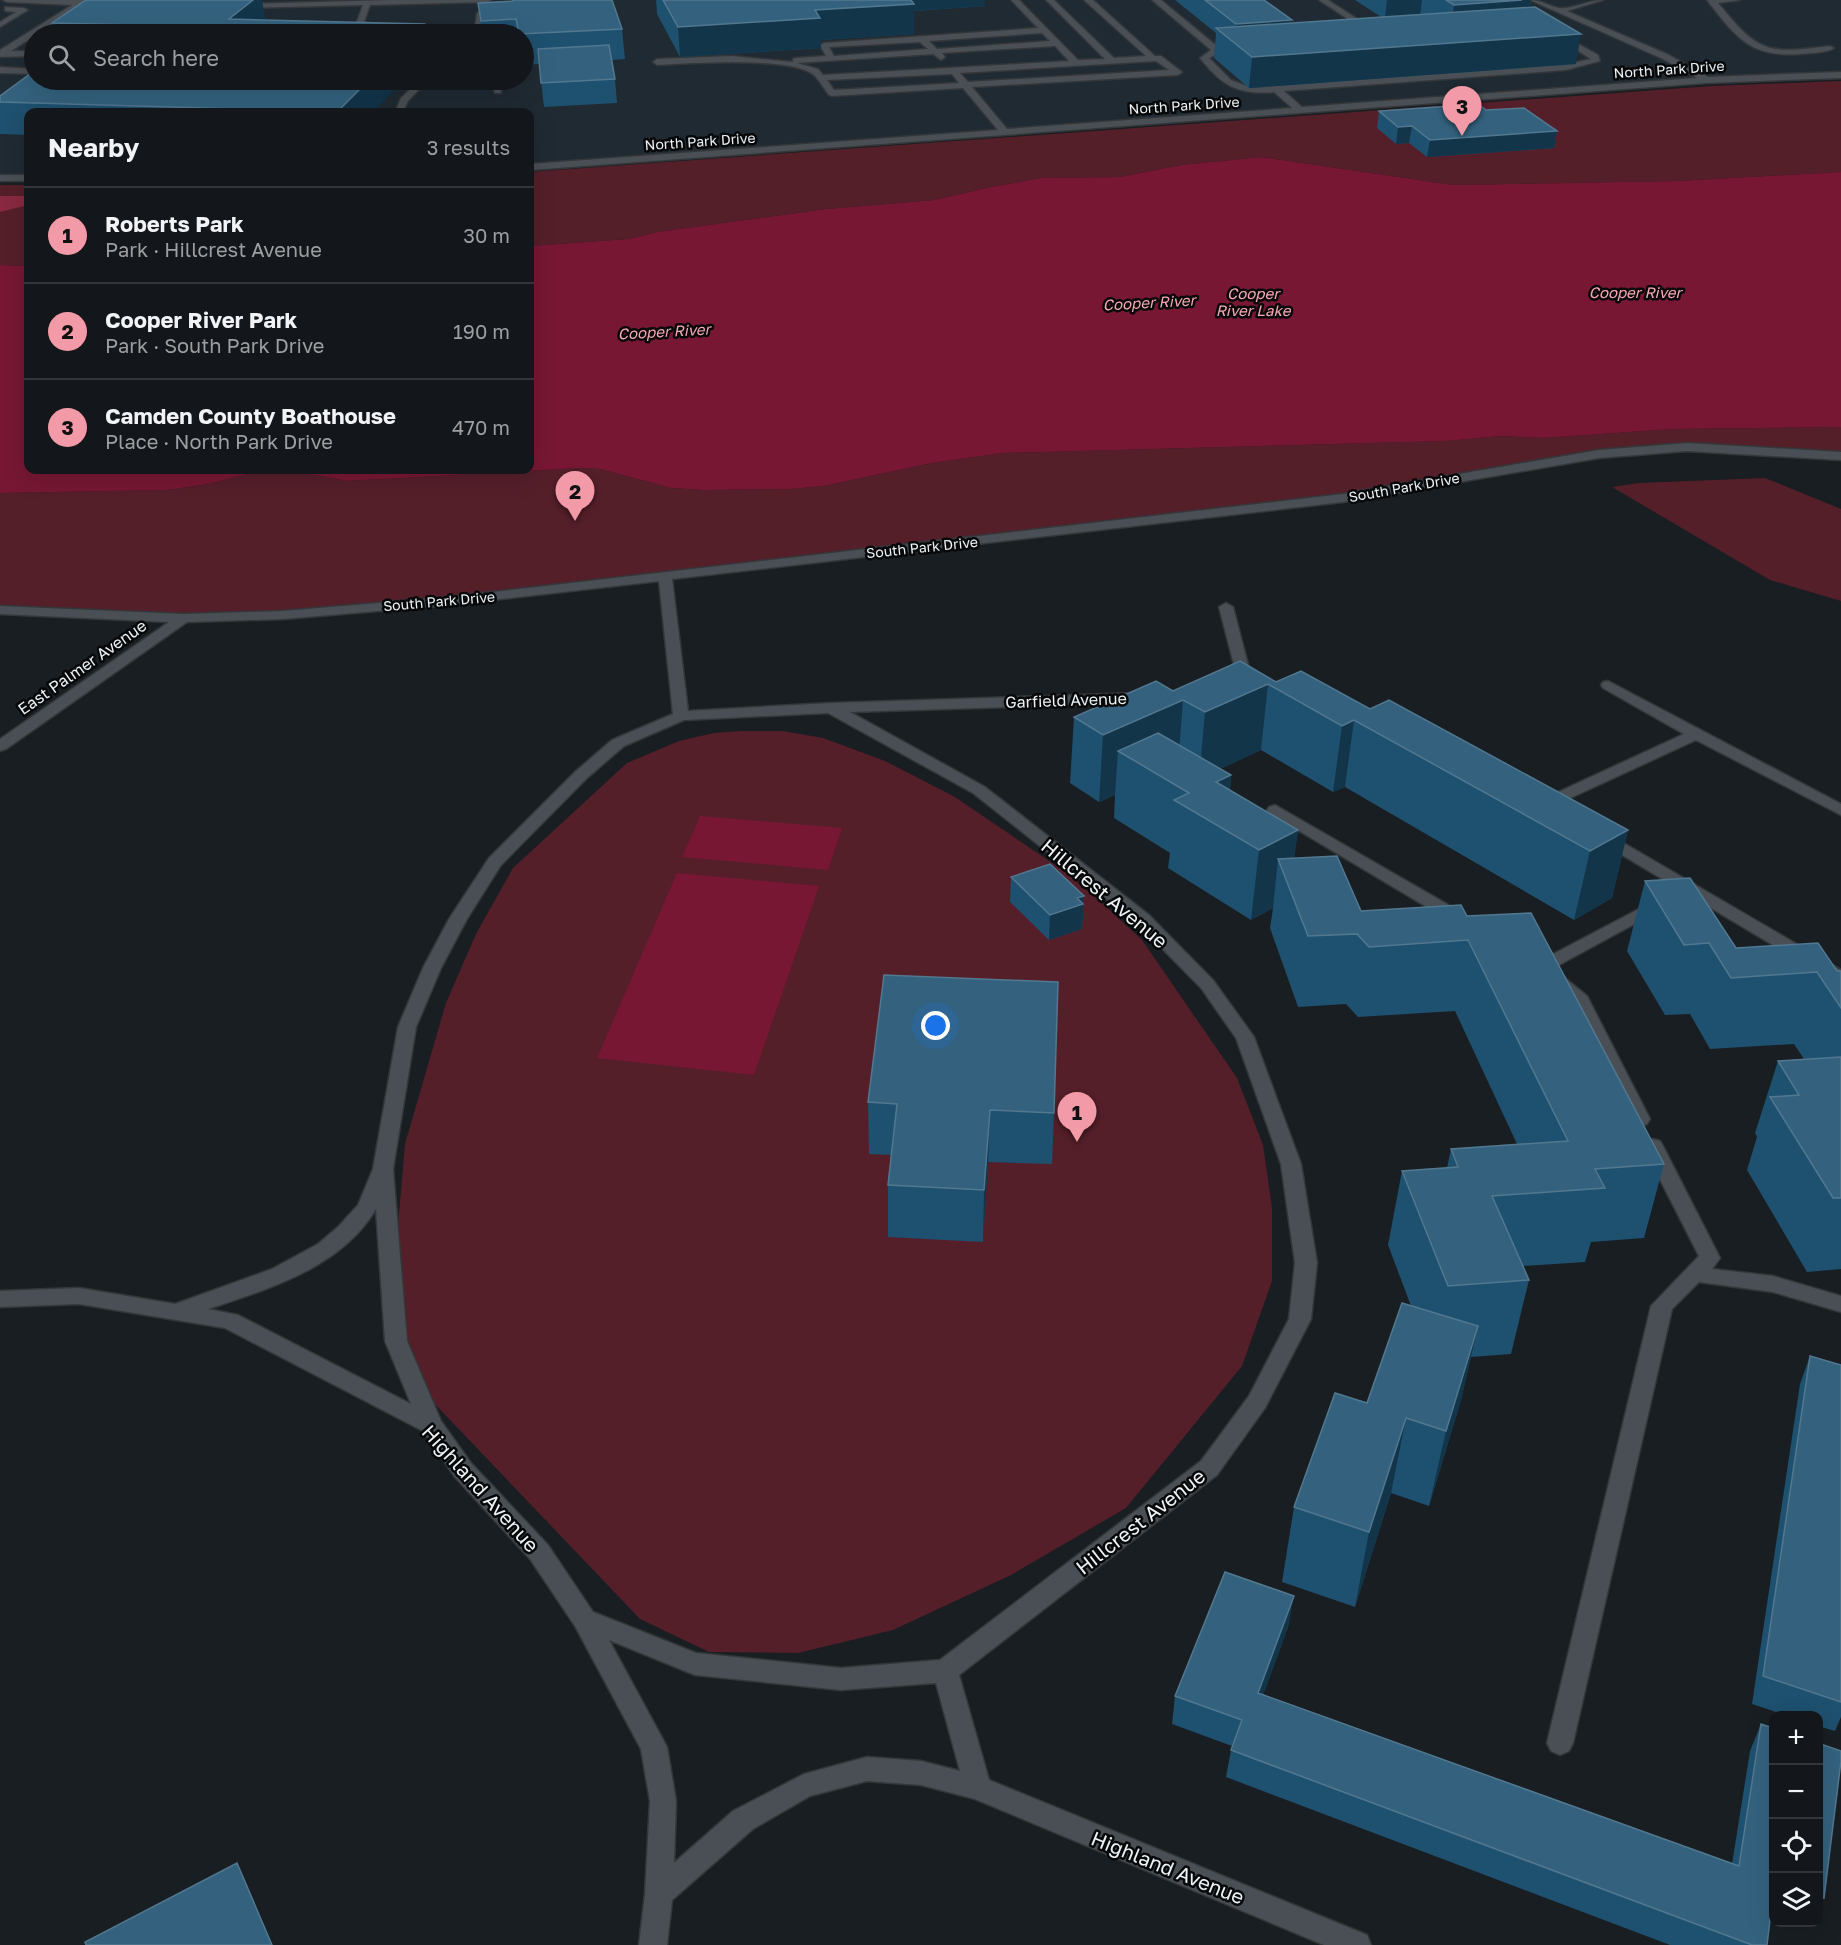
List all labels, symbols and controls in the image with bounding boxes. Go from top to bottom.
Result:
search box [24,24,534,90]
icon: search [45,41,78,74]
text: Search here [93,44,219,71]
street label: North Park Drive [1613,57,1725,81]
pin: 3 [1442,86,1482,136]
street label: North Park Drive [1128,93,1240,117]
street label: North Park Drive [644,129,756,153]
text: Nearby [48,132,139,163]
text: 3 results [427,135,510,159]
text: Roberts Park [105,210,244,237]
text: 1 [62,223,73,247]
text: 30 m [463,223,510,247]
text: Park · Hillcrest Avenue [105,237,322,261]
water label: Cooper River [1589,283,1683,301]
water label: Cooper River Lake [1216,284,1292,319]
water label: Cooper River [1102,290,1198,313]
text: Cooper River Park [105,306,297,333]
text: 2 [61,319,74,343]
text: 190 m [453,319,510,343]
water label: Cooper River [617,319,713,342]
text: Park · South Park Drive [105,333,324,357]
text: Camden County Boathouse [105,402,396,429]
text: 3 [61,415,74,439]
text: 470 m [452,415,510,439]
text: Place · North Park Drive [105,429,333,453]
street label: South Park Drive [1347,469,1461,505]
pin: 2 [556,472,594,521]
street label: South Park Drive [865,533,979,561]
street label: South Park Drive [382,588,496,614]
street label: East Palmer Avenue [14,615,150,719]
street label: Garfield Avenue [1005,688,1127,712]
street label: Hillcrest Avenue [1037,833,1173,953]
your location [921,1011,950,1040]
pin: 1 [1058,1092,1096,1142]
street label: Highland Avenue [418,1419,544,1557]
street label: Hillcrest Avenue [1071,1463,1209,1579]
map controls [1769,1711,1823,1927]
button: + [1769,1711,1823,1765]
button: − [1769,1765,1823,1819]
button: locate [1769,1819,1823,1873]
street label: Highland Avenue [1088,1825,1248,1909]
button: layers [1769,1873,1823,1927]

